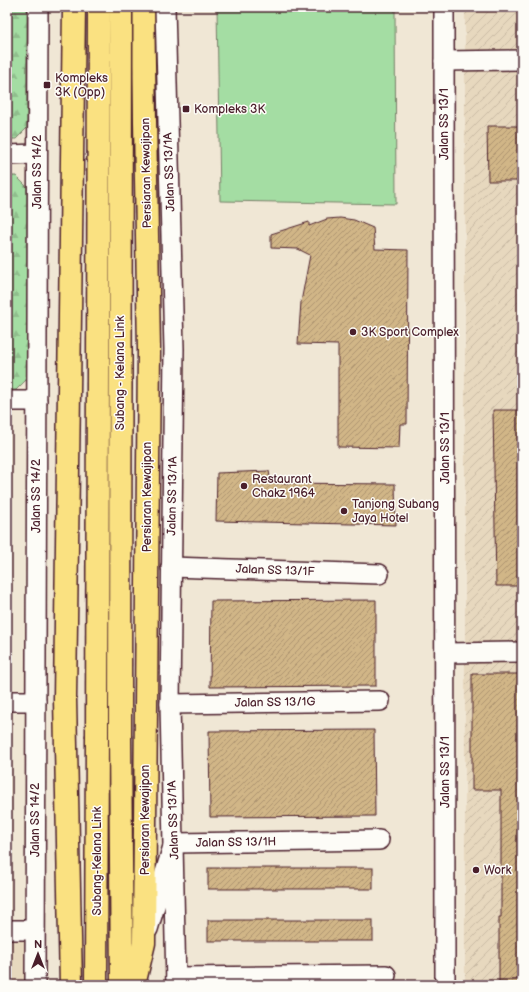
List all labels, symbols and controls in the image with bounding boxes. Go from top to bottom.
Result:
place label: Kompleks 3K (Opp) [55,71,108,100]
marker: Kompleks 3K (Opp) [42,80,52,90]
street label: Jalan SS 13/1 [437,88,452,160]
place label: Kompleks 3K [194,102,265,117]
marker: Kompleks 3K [181,104,191,114]
street label: Persiaran Kewajipan [138,117,155,228]
street label: Jalan SS 13/1A [161,132,178,212]
street label: Jalan SS 14/2 [30,135,45,209]
street label: Subang - Kelana Link [113,316,128,430]
place label: 3K Sport Complex [361,325,459,340]
marker: 3K Sport Complex [348,327,358,337]
street label: Jalan SS 13/1 [438,412,453,484]
street label: Persiaran Kewajipan [140,441,155,552]
street label: Jalan SS 13/1A [164,456,181,536]
street label: Jalan SS 14/2 [29,459,44,533]
place label: Restaurant Chakz 1964 [252,472,316,501]
marker: Restaurant Chakz 1964 [239,481,249,491]
place label: Tanjong Subang Jaya Hotel [352,497,439,526]
marker: Tanjong Subang Jaya Hotel [339,506,349,516]
street label: Jalan SS 13/1F [235,562,316,579]
street label: Jalan SS 13/1G [234,694,316,711]
street label: Jalan SS 13/1 [438,736,453,808]
street label: Persiaran Kewajipan [138,764,153,875]
street label: Jalan SS 13/1A [165,780,182,860]
street label: Jalan SS 14/2 [28,783,43,857]
street label: Subang-Kelana Link [90,806,105,915]
street label: Jalan SS 13/1H [196,834,276,851]
place label: Work [484,863,511,878]
marker: Work [471,865,481,875]
north arrow [18,934,58,974]
text: N [34,938,42,951]

